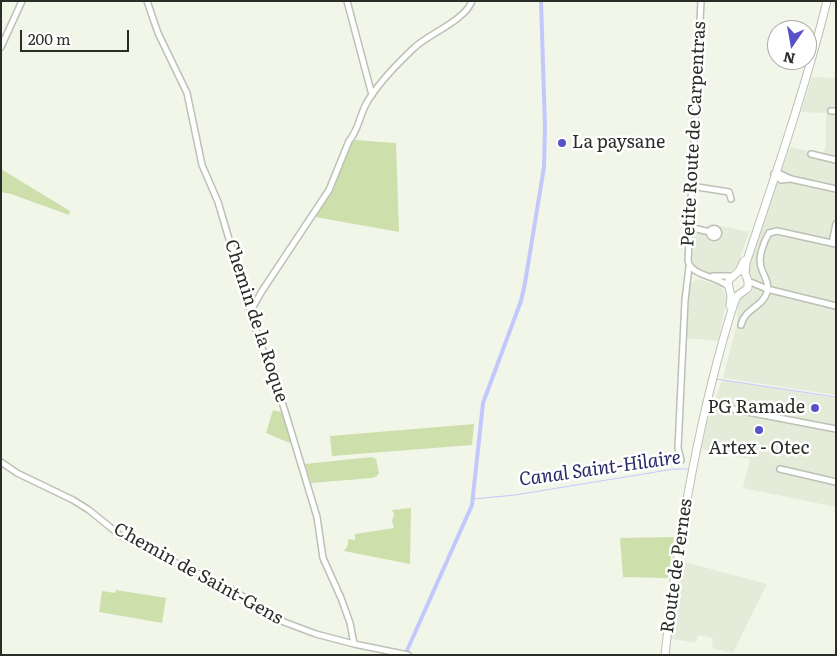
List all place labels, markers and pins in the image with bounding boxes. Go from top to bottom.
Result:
place label: La paysane [572,132,665,154]
marker: La paysane [556,137,568,149]
place label: PG Ramade [708,397,805,419]
marker: PG Ramade [809,402,821,414]
marker: Artex - Otec [753,424,765,436]
place label: Artex - Otec [709,438,809,460]

